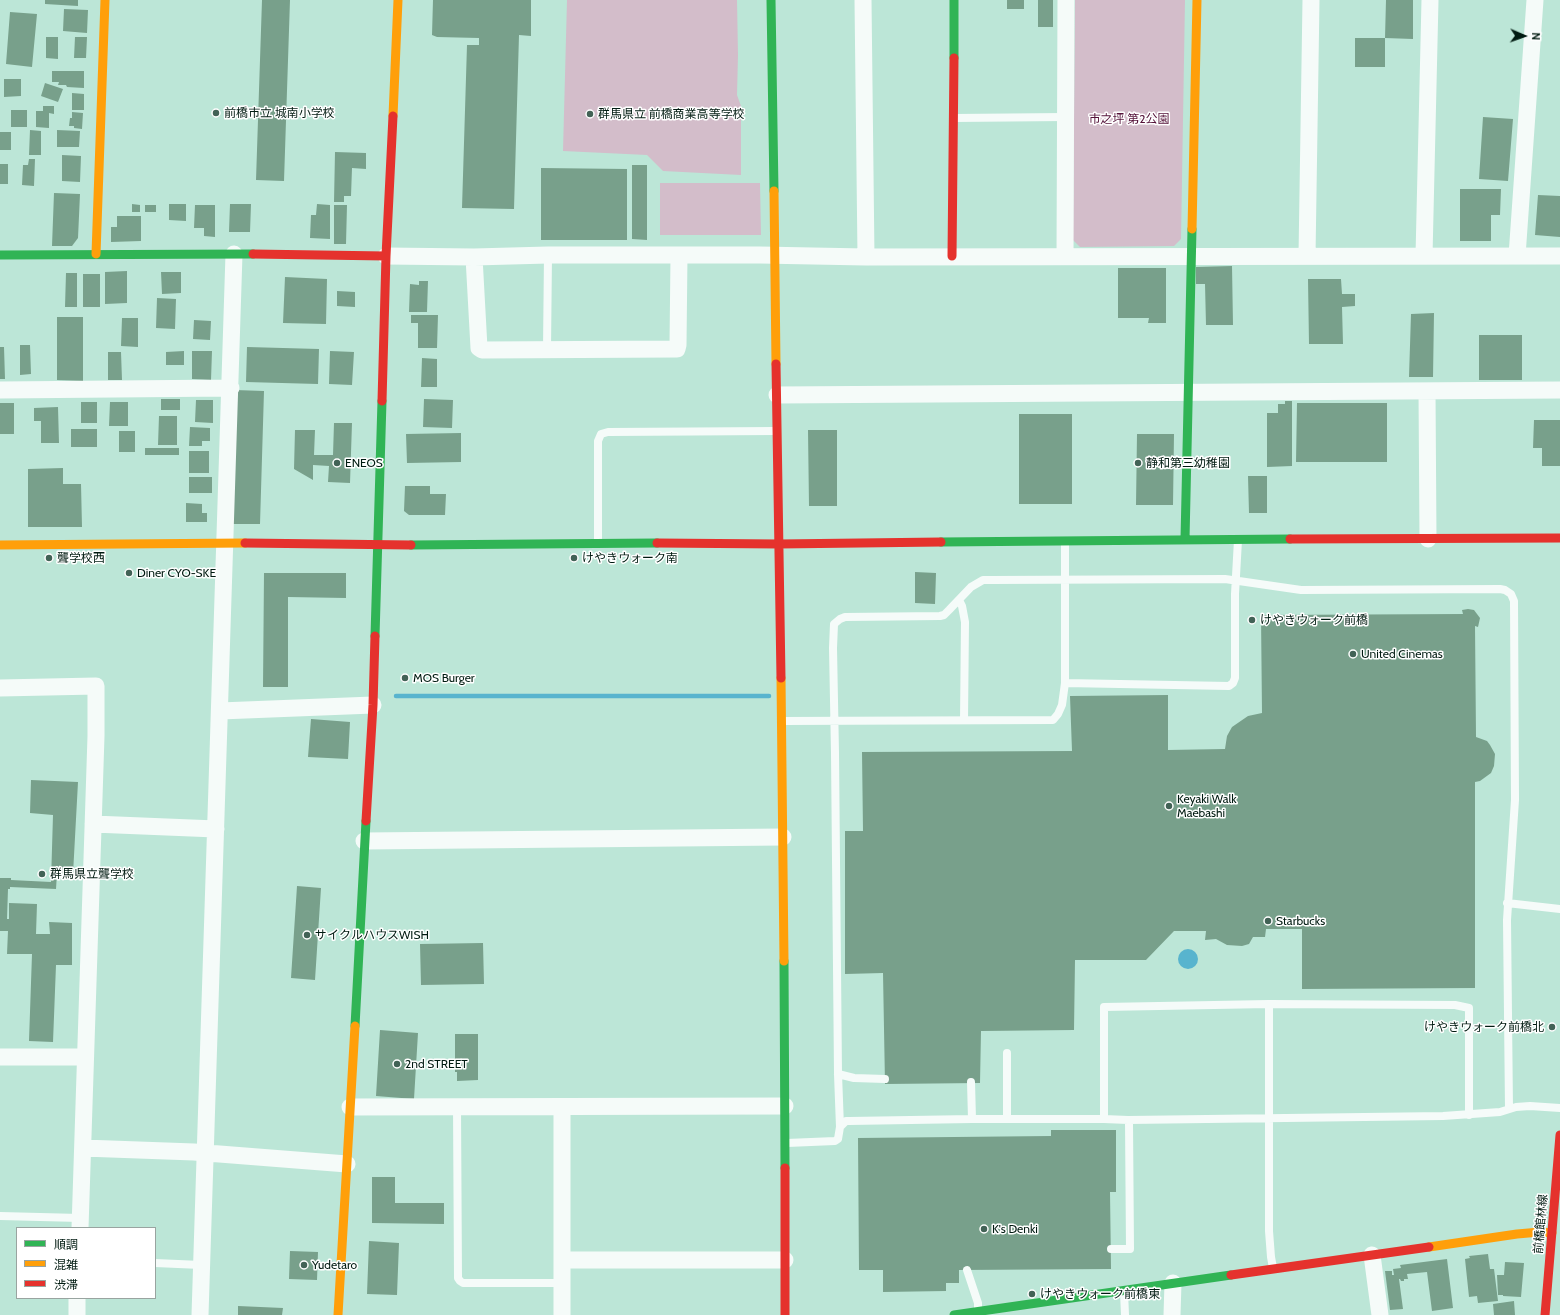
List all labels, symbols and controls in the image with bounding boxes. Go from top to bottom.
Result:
north arrow [1504,16,1544,56]
text: N [1529,32,1543,41]
place label: 前橋市立 城南小学校 [224,106,335,120]
place label: 群馬県立 前橋商業高等学校 [598,107,745,121]
marker: 前橋市立 城南小学校 [211,108,221,118]
marker: 群馬県立 前橋商業高等学校 [585,109,595,119]
park label: 市之坪 第2公園 [1089,112,1169,126]
place label: ENEOS [345,456,383,470]
place label: 静和第三幼稚園 [1146,456,1230,470]
marker: ENEOS [332,458,342,468]
marker: 静和第三幼稚園 [1133,458,1143,468]
place label: 聾学校西 [57,551,105,565]
place label: けやきウォーク南 [582,551,678,565]
marker: 聾学校西 [44,553,54,563]
marker: けやきウォーク南 [569,553,579,563]
place label: Diner CYO-SKE [137,566,216,580]
marker: Diner CYO-SKE [124,568,134,578]
place label: けやきウォーク前橋 [1260,613,1368,627]
marker: けやきウォーク前橋 [1247,615,1257,625]
place label: United Cinemas [1361,647,1443,661]
marker: United Cinemas [1348,649,1358,659]
place label: MOS Burger [413,671,475,685]
marker: MOS Burger [400,673,410,683]
place label: Keyaki Walk Maebashi [1177,792,1237,820]
marker: Keyaki Walk Maebashi [1164,801,1174,811]
place label: 群馬県立聾学校 [50,867,134,881]
marker: 群馬県立聾学校 [37,869,47,879]
place label: Starbucks [1276,914,1325,928]
marker: Starbucks [1263,916,1273,926]
place label: サイクルハウスWISH [315,928,429,942]
marker: サイクルハウスWISH [302,930,312,940]
place label: けやきウォーク前橋北 [1424,1020,1544,1034]
marker: けやきウォーク前橋北 [1547,1022,1557,1032]
place label: 2nd STREET [405,1057,468,1071]
marker: 2nd STREET [392,1059,402,1069]
street label: 前橋館林線 [1531,1193,1551,1255]
place label: K's Denki [992,1222,1038,1236]
marker: K's Denki [979,1224,989,1234]
legend [16,1227,156,1299]
text: 順調 [54,1237,78,1252]
text: 混雑 [54,1257,78,1272]
place label: Yudetaro [312,1258,357,1272]
marker: Yudetaro [299,1260,309,1270]
text: 渋滞 [54,1277,78,1292]
place label: けやきウォーク前橋東 [1040,1287,1160,1301]
marker: けやきウォーク前橋東 [1027,1289,1037,1299]

